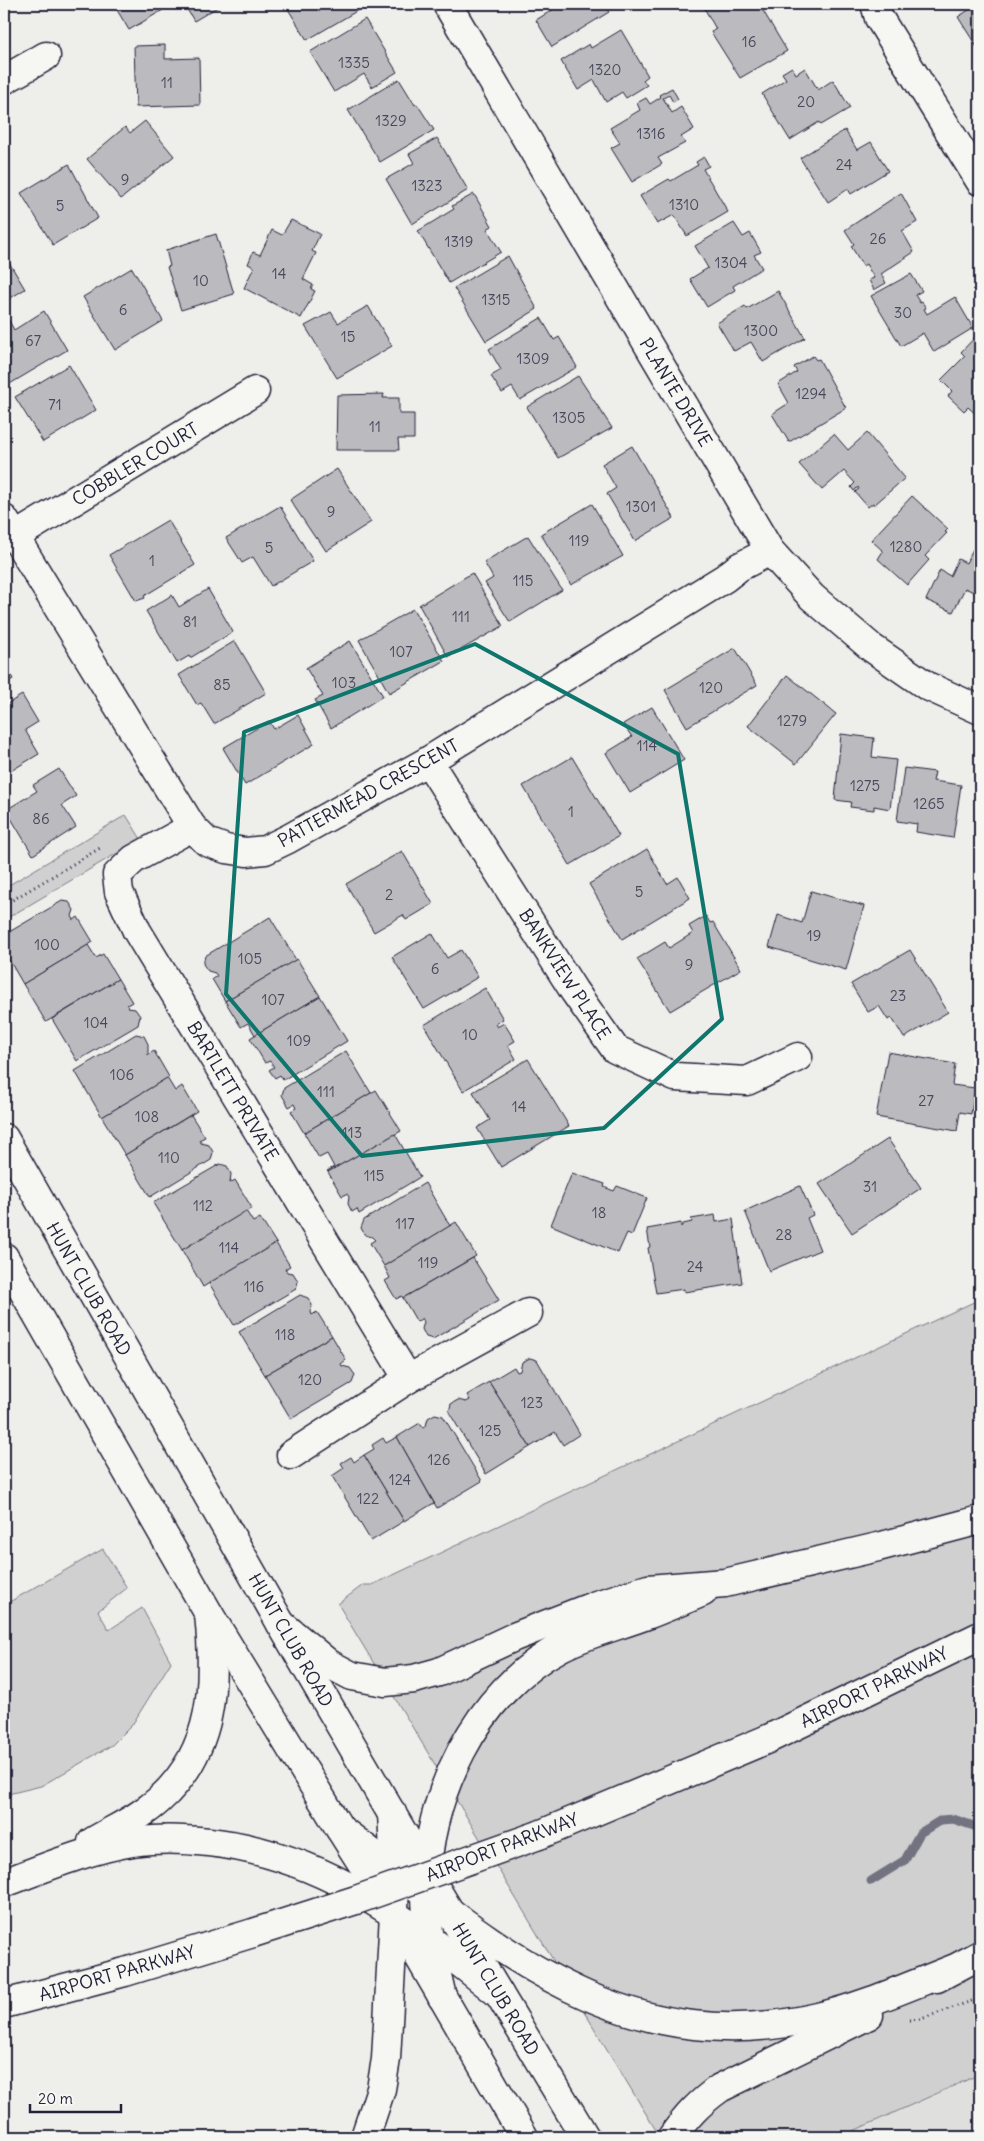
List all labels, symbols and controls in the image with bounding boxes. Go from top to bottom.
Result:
house number: 16 [742,32,756,51]
house number: 1335 [338,53,370,72]
house number: 1320 [589,60,621,79]
house number: 11 [161,73,173,92]
house number: 20 [797,92,815,111]
house number: 1329 [375,111,407,130]
house number: 1316 [637,124,665,143]
house number: 24 [836,155,853,174]
house number: 9 [121,170,129,189]
house number: 1323 [411,176,443,195]
house number: 1310 [669,195,699,214]
house number: 5 [56,196,64,215]
house number: 26 [870,229,886,248]
house number: 1319 [445,232,473,251]
house number: 1304 [714,253,748,272]
house number: 14 [272,264,287,283]
house number: 10 [193,271,209,290]
house number: 1315 [482,290,510,309]
house number: 6 [119,300,127,319]
house number: 30 [894,303,912,322]
house number: 1300 [744,321,778,340]
house number: 15 [341,327,355,346]
house number: 67 [25,331,41,350]
street label: PLANTE DRIVE [635,333,717,451]
house number: 1309 [517,349,549,368]
house number: 1294 [795,384,827,403]
house number: 71 [48,395,62,414]
house number: 1305 [553,408,585,427]
street label: COBBLER COURT [68,417,202,511]
house number: 11 [369,417,381,436]
house number: 1301 [626,497,656,516]
house number: 9 [327,502,335,521]
house number: 119 [569,531,589,550]
house number: 1280 [890,537,922,556]
house number: 5 [265,538,273,557]
house number: 1 [149,551,155,570]
house number: 115 [513,571,533,590]
house number: 111 [452,607,470,626]
house number: 81 [183,612,197,631]
house number: 107 [390,642,412,661]
house number: 103 [332,673,356,692]
house number: 85 [213,675,231,694]
house number: 120 [699,678,723,697]
house number: 1279 [777,711,807,730]
street label: PATTERMEAD CRESCENT [273,734,463,852]
house number: 114 [637,736,658,755]
house number: 1275 [850,776,880,795]
house number: 1265 [913,794,945,813]
house number: 1 [568,802,574,821]
house number: 86 [32,809,50,828]
house number: 5 [635,882,643,901]
house number: 2 [385,885,393,904]
street label: BANKVIEW PLACE [514,904,616,1044]
house number: 19 [807,926,821,945]
house number: 100 [34,935,60,954]
house number: 105 [238,949,262,968]
house number: 9 [685,955,693,974]
house number: 6 [431,959,439,978]
house number: 23 [890,986,906,1005]
house number: 107 [262,990,284,1009]
house number: 104 [84,1013,109,1032]
street label: BARTLETT PRIVATE [182,1017,284,1165]
house number: 10 [462,1025,478,1044]
house number: 109 [287,1031,311,1050]
house number: 106 [110,1065,134,1084]
house number: 111 [317,1082,335,1101]
house number: 27 [918,1091,934,1110]
house number: 14 [512,1097,527,1116]
house number: 108 [135,1107,159,1126]
house number: 113 [342,1123,362,1142]
house number: 110 [158,1148,180,1167]
house number: 115 [364,1166,384,1185]
house number: 31 [863,1177,877,1196]
house number: 112 [193,1196,213,1215]
house number: 18 [592,1203,606,1222]
house number: 117 [395,1214,415,1233]
street label: HUNT CLUB ROAD [41,1218,137,1360]
house number: 28 [776,1225,792,1244]
house number: 114 [219,1238,240,1257]
house number: 119 [418,1253,438,1272]
house number: 24 [687,1257,704,1276]
house number: 116 [244,1277,264,1296]
house number: 118 [275,1325,295,1344]
house number: 120 [298,1370,322,1389]
house number: 123 [521,1393,543,1412]
house number: 125 [479,1421,501,1440]
house number: 126 [428,1450,450,1469]
house number: 124 [389,1470,412,1489]
house number: 122 [357,1489,379,1508]
street label: HUNT CLUB ROAD [243,1569,339,1711]
street label: AIRPORT PARKWAY [796,1641,952,1733]
street label: AIRPORT PARKWAY [422,1807,582,1887]
street label: HUNT CLUB ROAD [447,1919,545,2059]
street label: AIRPORT PARKWAY [36,1940,198,2006]
scale bar [30,2081,121,2113]
text: 20 m [38,2089,73,2108]

